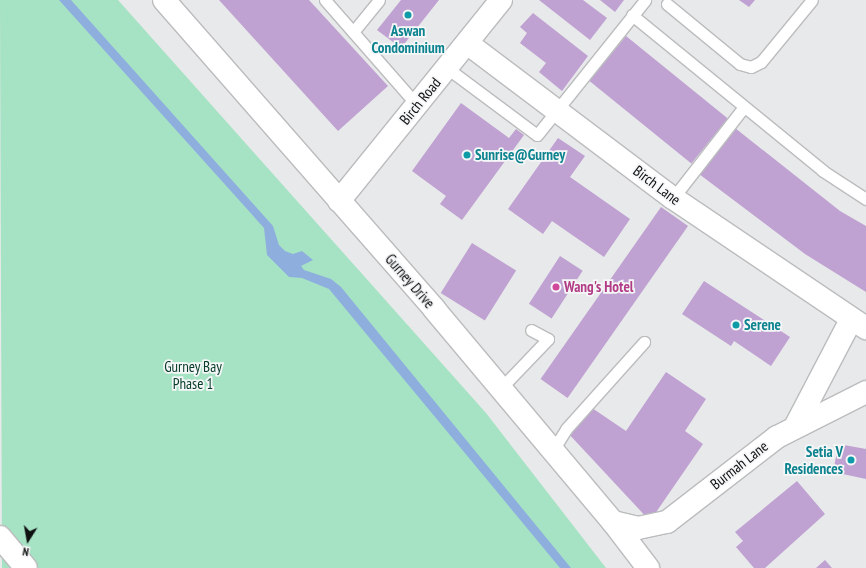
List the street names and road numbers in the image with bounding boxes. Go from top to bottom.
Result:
street label: Birch Road [396,74,444,128]
street label: Birch Lane [630,161,684,209]
street label: Gurney Drive [381,250,439,312]
street label: Burmah Lane [707,437,771,493]

